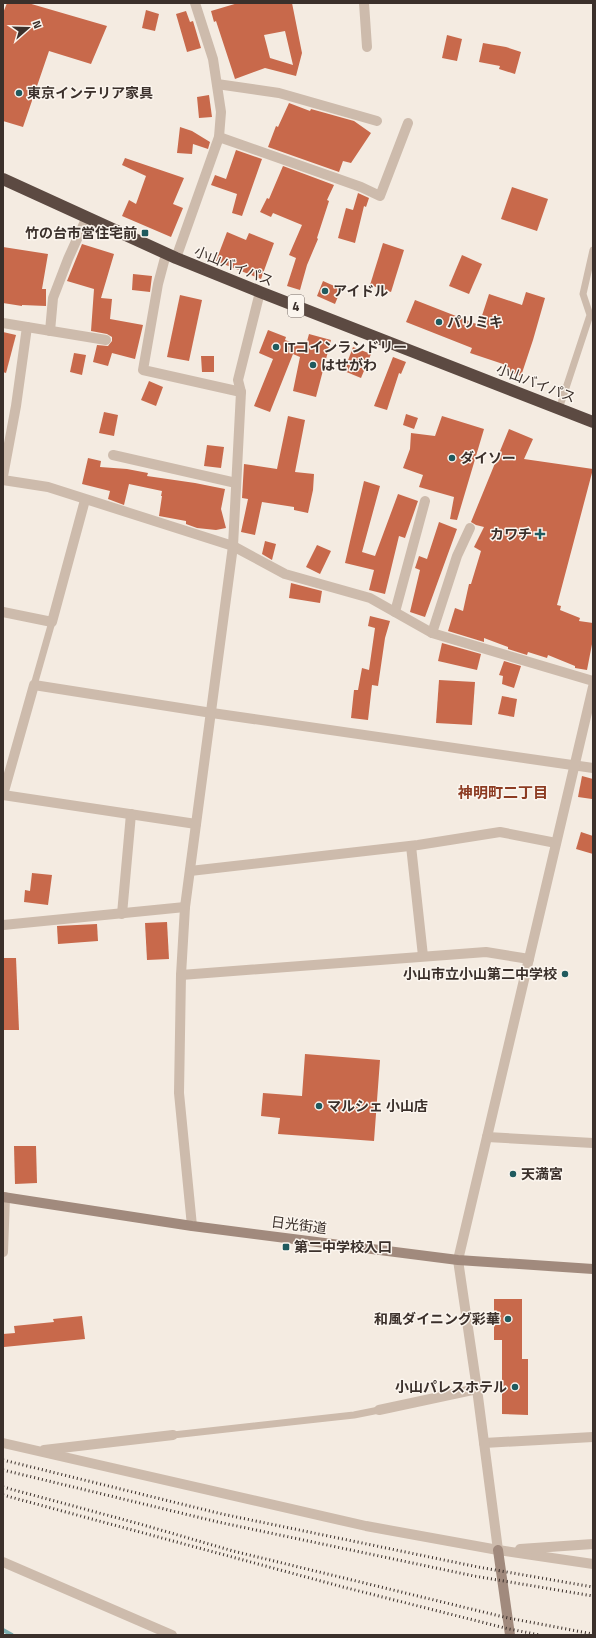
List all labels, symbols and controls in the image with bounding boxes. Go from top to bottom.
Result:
north arrow [8,8,48,48]
text: N [29,18,46,31]
place label: 東京インテリア家具 [27,82,153,103]
marker: 東京インテリア家具 [14,88,24,98]
place label: 竹の台市営住宅前 [25,222,137,243]
marker: 竹の台市営住宅前 [140,228,150,238]
street label: 小山バイパス [191,240,277,291]
place label: アイドル [333,280,388,301]
marker: アイドル [320,286,330,296]
road number: 4 [288,295,304,317]
place label: パリミキ [447,311,503,332]
marker: パリミキ [434,317,444,327]
place label: ITコインランドリー [284,336,407,357]
marker: ITコインランドリー [271,342,281,352]
place label: はせがわ [321,354,377,375]
street label: 小山バイパス [493,358,579,407]
marker: はせがわ [308,360,318,370]
place label: ダイソー [460,447,516,468]
marker: ダイソー [447,453,457,463]
place label: カワチ [490,523,532,544]
marker: カワチ [535,529,545,539]
district label: 神明町二丁目 [457,781,548,804]
place label: 小山市立小山第二中学校 [403,963,557,984]
marker: 小山市立小山第二中学校 [560,969,570,979]
place label: マルシェ 小山店 [327,1095,428,1116]
marker: マルシェ 小山店 [314,1101,324,1111]
place label: 天満宮 [521,1163,563,1184]
marker: 天満宮 [508,1169,518,1179]
street label: 日光街道 [270,1211,328,1238]
place label: 第二中学校入口 [294,1236,392,1257]
marker: 第二中学校入口 [281,1242,291,1252]
place label: 和風ダイニング彩華 [374,1308,500,1329]
marker: 和風ダイニング彩華 [503,1314,513,1324]
place label: 小山パレスホテル [395,1376,507,1397]
marker: 小山パレスホテル [510,1382,520,1392]

